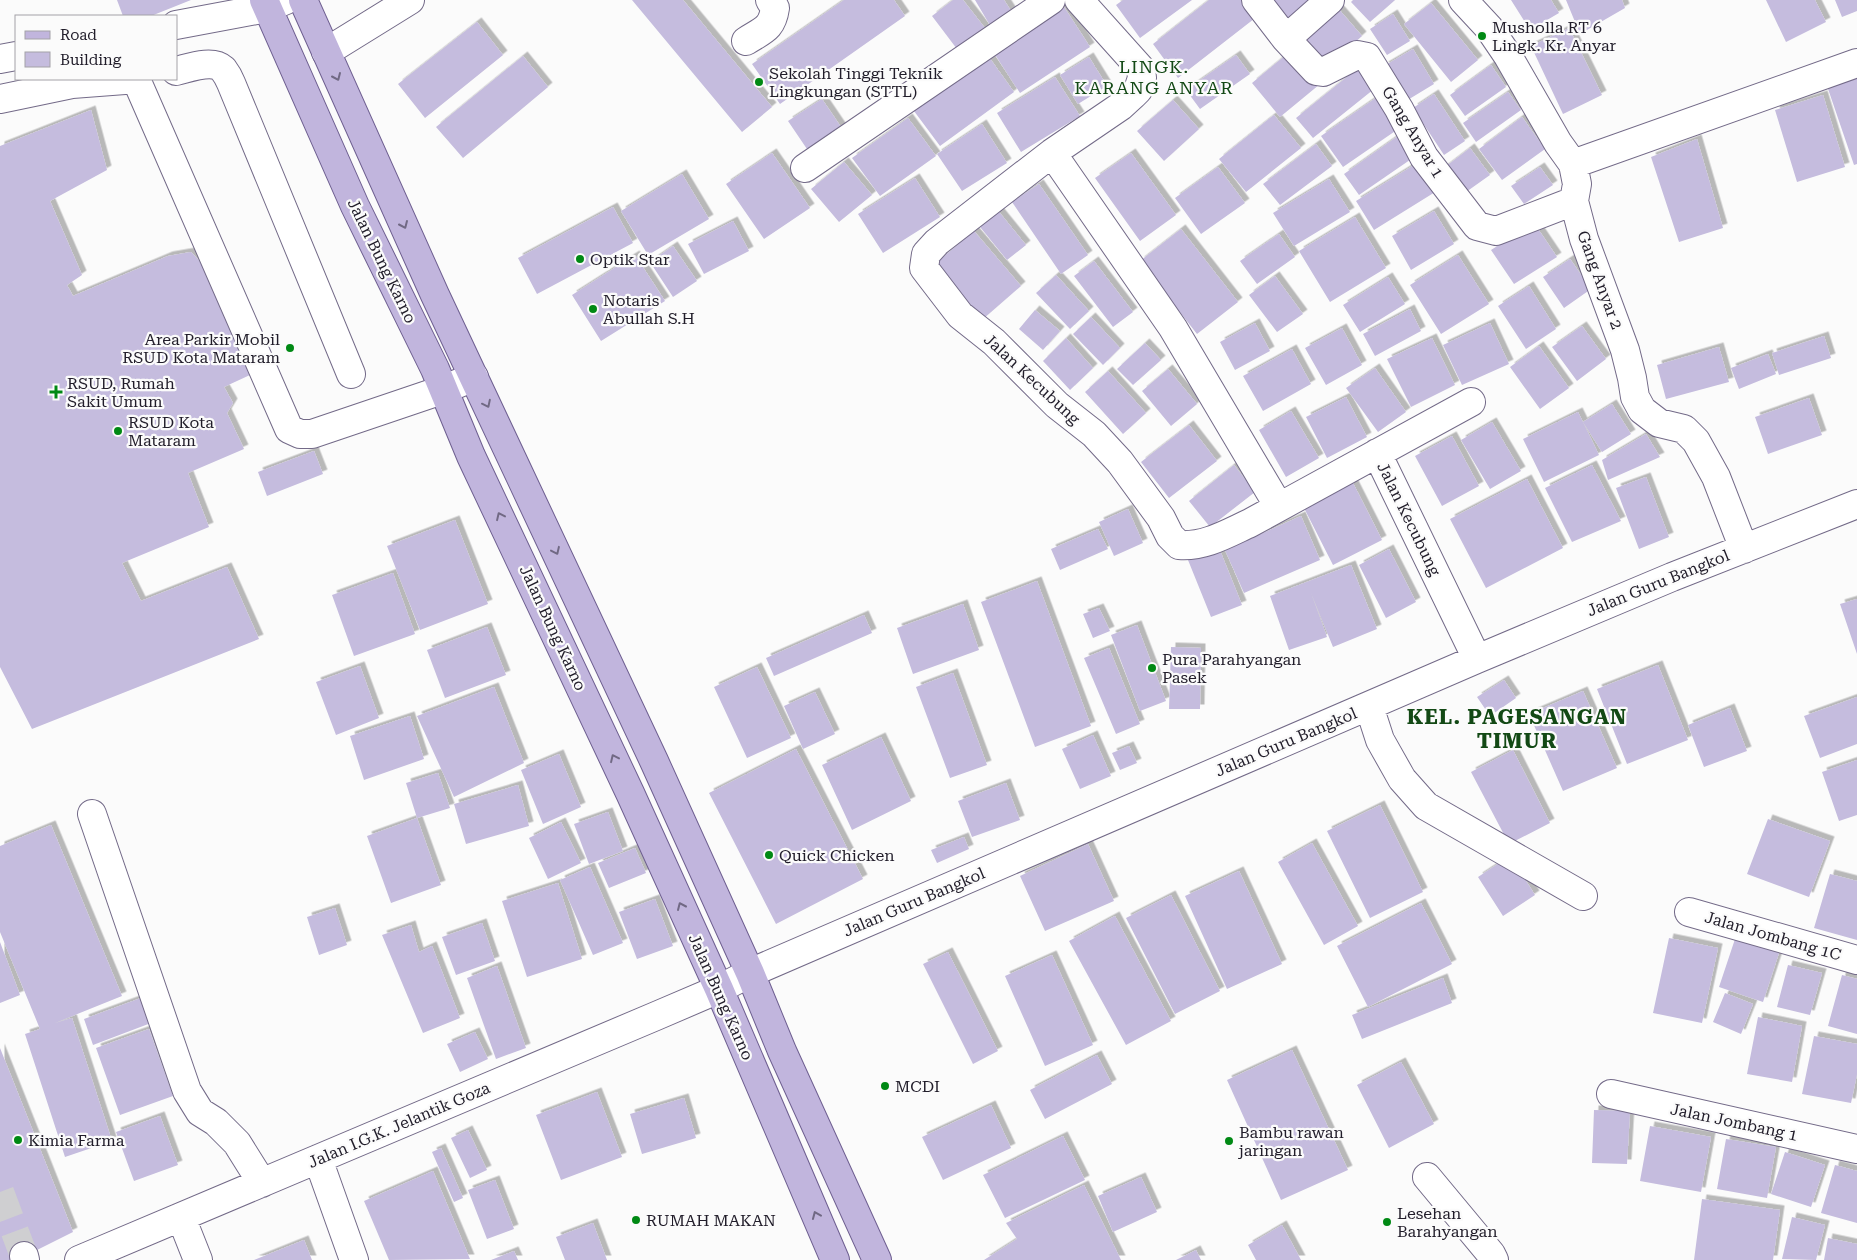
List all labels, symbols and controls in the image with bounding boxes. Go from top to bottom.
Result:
legend [15,15,178,80]
place label: Musholla RT 6 Lingk. Kr. Anyar [1492,18,1617,55]
text: Road [60,26,97,44]
marker: Musholla RT 6 Lingk. Kr. Anyar [1476,30,1488,42]
text: Building [60,51,122,69]
district label: LINGK. KARANG ANYAR [1074,56,1234,98]
place label: Sekolah Tinggi Teknik Lingkungan (STTL) [769,64,943,101]
one-way arrow [331,72,341,81]
marker: Sekolah Tinggi Teknik Lingkungan (STTL) [753,76,765,88]
street label: Gang Anyar 1 [1378,83,1448,181]
street label: Jalan Bung Karno [344,196,420,326]
one-way arrow [397,220,408,229]
street label: Gang Anyar 2 [1573,228,1627,332]
place label: Optik Star [590,250,670,269]
marker: Optik Star [574,253,586,265]
place label: Notaris Abullah S.H [603,291,695,328]
marker: Notaris Abullah S.H [587,303,599,315]
place label: Area Parkir Mobil RSUD Kota Mataram [122,330,280,367]
street label: Jalan Kecubung [980,330,1085,429]
marker: Area Parkir Mobil RSUD Kota Mataram [284,342,296,354]
place label: RSUD, Rumah Sakit Umum [67,374,175,411]
marker: RSUD, Rumah Sakit Umum [49,385,63,399]
one-way arrow [481,399,491,408]
place label: RSUD Kota Mataram [128,413,214,450]
marker: RSUD Kota Mataram [112,425,124,437]
street label: Jalan Kecubung [1373,459,1445,580]
one-way arrow [495,512,506,521]
one-way arrow [550,546,561,555]
street label: Jalan Guru Bangkol [1584,546,1732,620]
street label: Jalan Bung Karno [516,562,590,694]
place label: Pura Parahyangan Pasek [1162,650,1301,687]
marker: Pura Parahyangan Pasek [1146,662,1158,674]
street label: Jalan Guru Bangkol [1212,704,1360,780]
district label: KEL. PAGESANGAN TIMUR [1407,705,1627,753]
one-way arrow [609,754,620,763]
place label: Quick Chicken [779,846,895,865]
marker: Quick Chicken [763,849,775,861]
street label: Jalan Guru Bangkol [840,864,988,940]
one-way arrow [677,902,687,911]
street label: Jalan Jombang 1C [1703,907,1843,965]
street label: Jalan Bung Karno [685,931,757,1063]
place label: MCDI [895,1077,940,1096]
street label: Jalan I.G.K. Jelantik Goza [305,1078,493,1172]
marker: MCDI [879,1080,891,1092]
street label: Jalan Jombang 1 [1669,1099,1799,1145]
place label: Bambu rawan jaringan [1238,1123,1344,1160]
place label: Kimia Farma [28,1131,125,1150]
marker: Kimia Farma [12,1134,24,1146]
marker: Bambu rawan jaringan [1223,1135,1235,1147]
place label: Lesehan Barahyangan [1397,1204,1498,1241]
place label: RUMAH MAKAN [646,1211,776,1230]
one-way arrow [811,1211,822,1220]
marker: RUMAH MAKAN [630,1214,642,1226]
marker: Lesehan Barahyangan [1381,1216,1393,1228]

